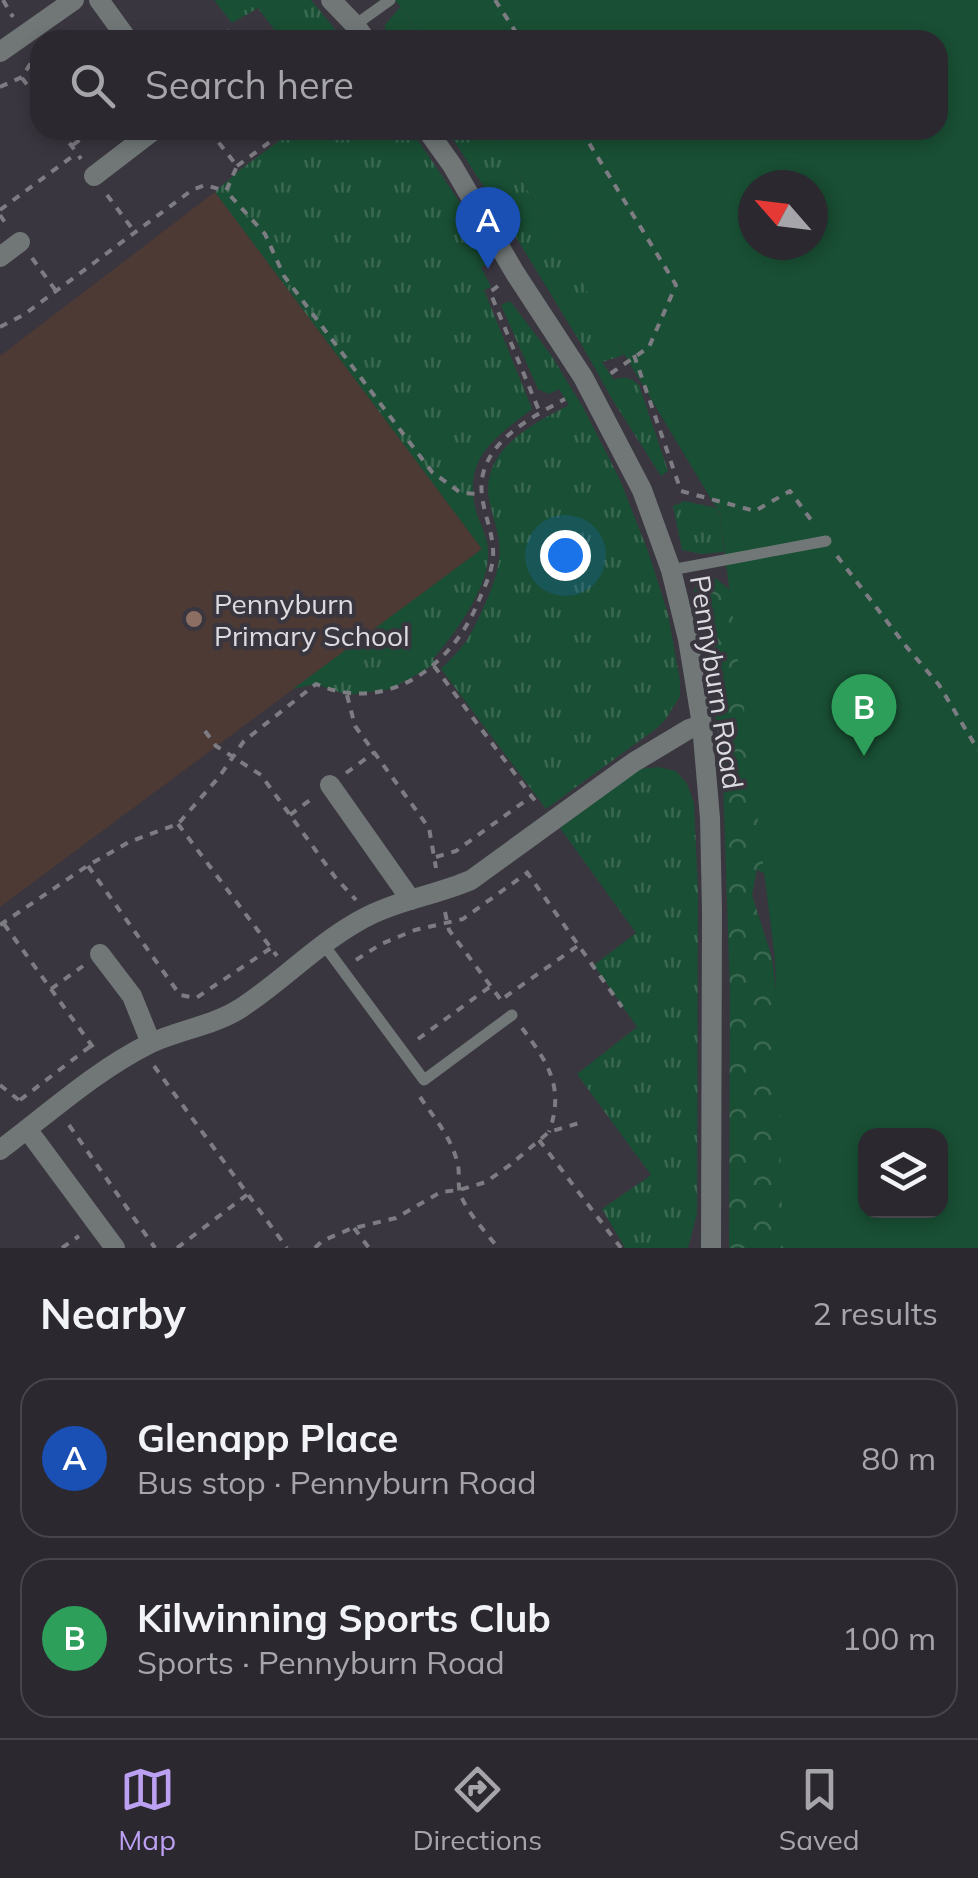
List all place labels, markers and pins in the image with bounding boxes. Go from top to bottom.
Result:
pin: A [456,186,520,269]
place label: Pennyburn Primary School [214,586,410,653]
marker: Pennyburn Primary School [183,608,205,630]
pin: B [832,674,896,756]

